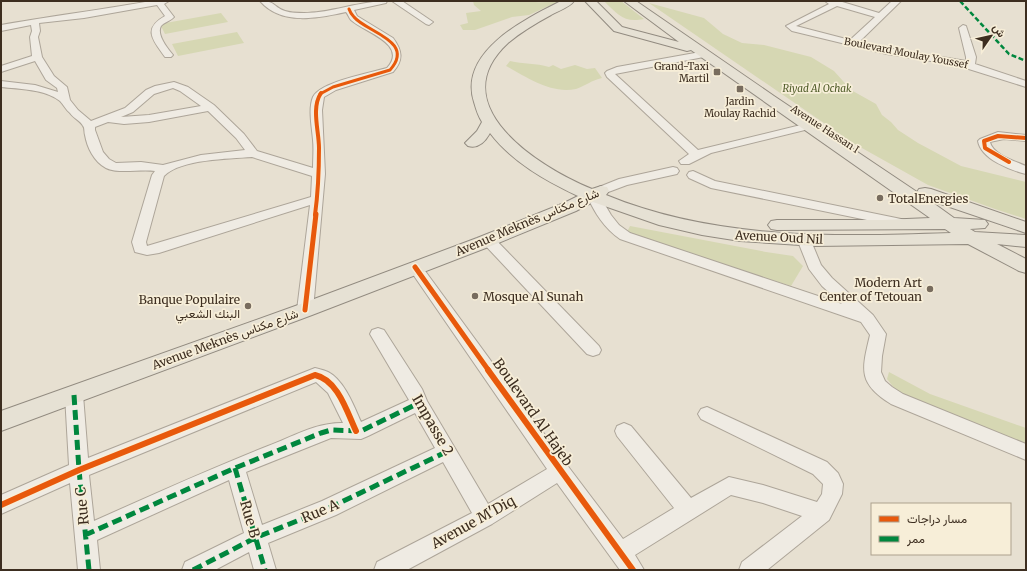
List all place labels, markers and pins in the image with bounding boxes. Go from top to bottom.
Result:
place label: Grand-Taxi Martil [654,60,709,85]
marker: Grand-Taxi Martil [712,67,722,77]
marker: Jardin Moulay Rachid [735,84,745,94]
place label: Jardin Moulay Rachid [704,95,776,120]
place label: TotalEnergies [888,191,968,206]
marker: TotalEnergies [875,193,885,203]
place label: Modern Art Center of Tetouan [819,275,922,304]
marker: Modern Art Center of Tetouan [925,284,935,294]
place label: Mosque Al Sunah [483,289,583,304]
marker: Mosque Al Sunah [470,291,480,301]
place label: Banque Populaire البنك الشعبي [139,292,240,324]
marker: Banque Populaire البنك الشعبي [243,301,253,311]

